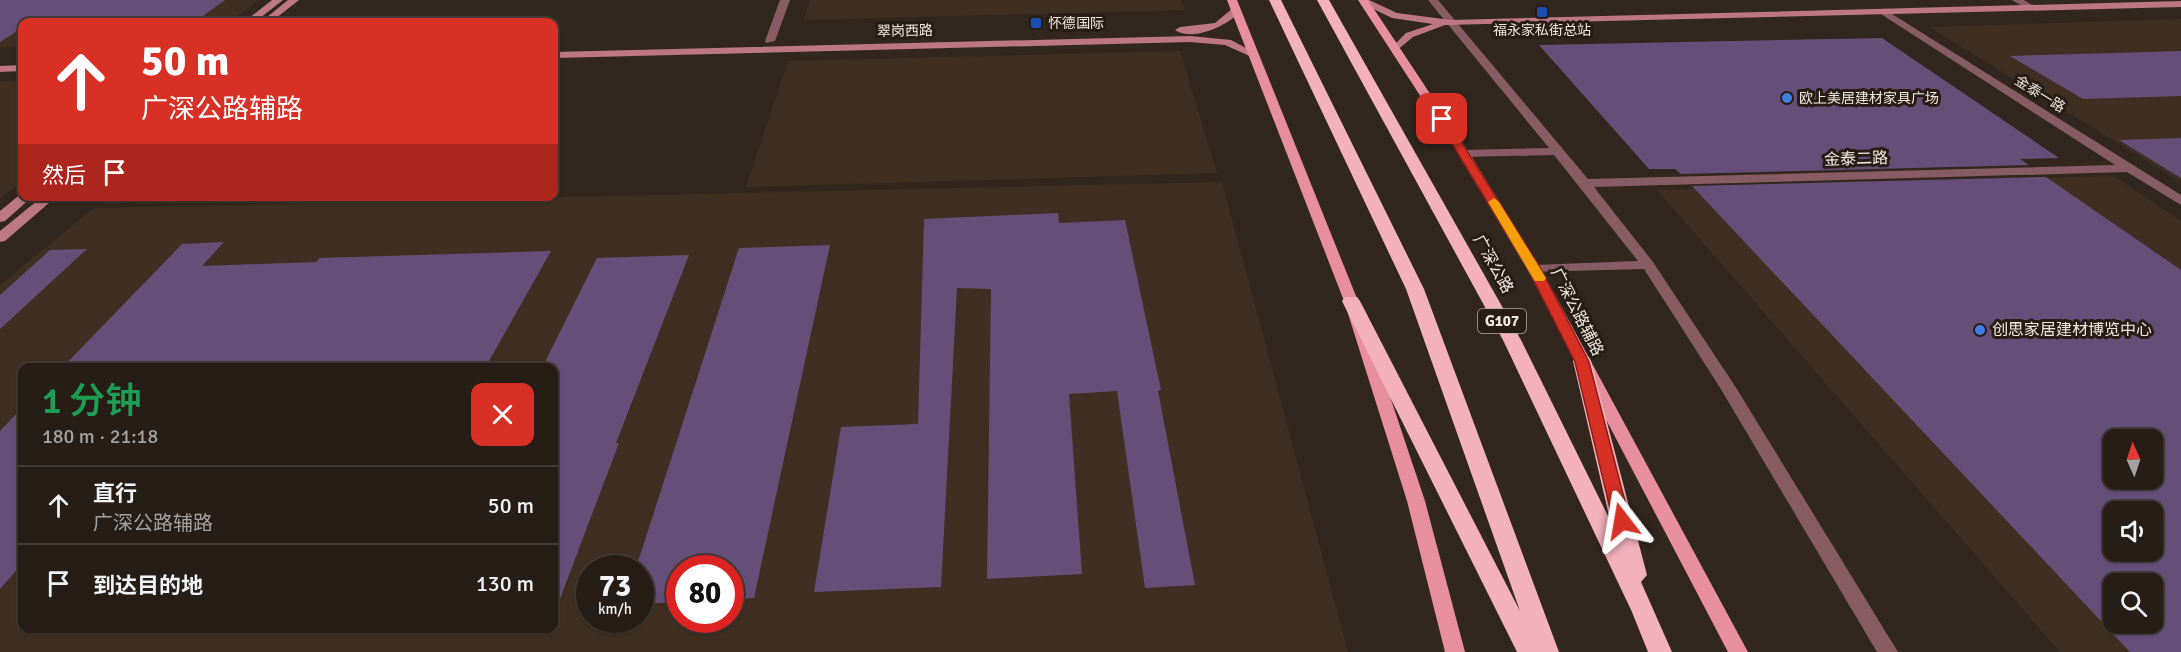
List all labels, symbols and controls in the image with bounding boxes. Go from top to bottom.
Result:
marker: 福永家私街总站 [1535,5,1549,19]
place label: 怀德国际 [1048,15,1104,32]
marker: 怀德国际 [1029,16,1043,30]
street label: 翠岗西路 [877,22,933,40]
place label: 福永家私街总站 [1493,22,1591,39]
text: 50 m [141,36,230,87]
icon: ahead [42,42,120,120]
street label: 金泰一路 [2012,72,2068,116]
place label: 欧上美居建材家具广场 [1799,90,1939,107]
marker: 欧上美居建材家具广场 [1780,91,1794,105]
text: 广深公路辅路 [141,93,303,126]
pin [1416,93,1467,144]
icon: arrive [1425,102,1458,135]
street label: 金泰二路 [1824,148,1888,170]
icon: arrive [98,156,131,189]
text: 然后 [42,162,86,189]
street label: 广深公路 [1469,231,1517,297]
street label: 广深公路辅路 [1546,265,1608,359]
road number: G107 [1478,309,1526,333]
place label: 创思家居建材博览中心 [1992,320,2152,340]
marker: 创思家居建材博览中心 [1973,323,1987,337]
text: 1 分钟 [42,379,141,424]
button: close [471,383,534,446]
text: 180 m · 21:18 [42,424,158,449]
north arrow [2103,429,2163,489]
map controls [2103,429,2163,633]
text: 直行 [93,480,137,507]
icon: ahead [42,489,75,522]
position arrow [1590,489,1654,553]
text: 50 m [488,492,534,519]
button: sound [2103,501,2163,561]
text: 广深公路辅路 [93,511,213,536]
speed limit sign: 80 [666,555,744,633]
icon: arrive [42,567,75,600]
text: 73 [599,568,631,605]
text: 130 m [476,570,534,597]
text: 到达目的地 [93,572,203,599]
button: search [2103,573,2163,633]
text: km/h [598,600,632,618]

